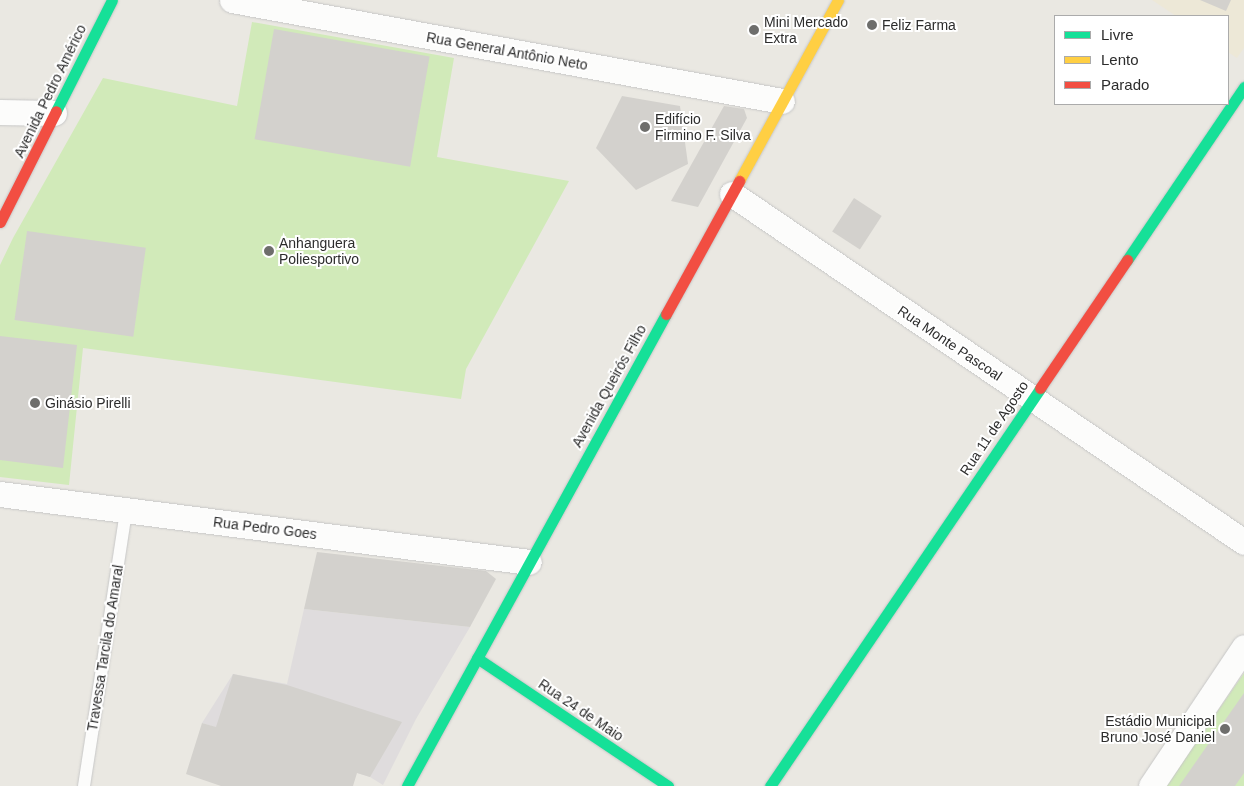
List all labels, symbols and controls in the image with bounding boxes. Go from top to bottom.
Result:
place label: Mini Mercado Extra [764,14,848,46]
legend [1054,15,1229,105]
place label: Feliz Farma [882,17,956,33]
marker: Feliz Farma [866,19,878,31]
street label: Avenida Pedro Américo [10,21,90,161]
marker: Mini Mercado Extra [748,24,760,36]
text: Livre [1101,26,1134,43]
street label: Rua General Antônio Neto [425,28,589,74]
text: Lento [1101,51,1139,68]
text: Parado [1101,76,1149,93]
place label: Edifício Firmino F. Silva [655,111,751,144]
marker: Edifício Firmino F. Silva [639,121,651,133]
place label: Anhanguera Poliesportivo [279,235,359,268]
marker: Anhanguera Poliesportivo [263,245,275,257]
street label: Rua Monte Pascoal [895,302,1005,384]
street label: Avenida Queirós Filho [568,322,650,450]
street label: Rua 11 de Agosto [956,377,1032,479]
place label: Ginásio Pirelli [45,395,131,411]
marker: Ginásio Pirelli [29,397,41,409]
street label: Rua Pedro Goes [212,513,318,543]
street label: Travessa Tarcila do Amaral [83,563,127,733]
street label: Rua 24 de Maio [535,675,627,745]
place label: Estádio Municipal Bruno José Daniel [1101,713,1215,746]
marker: Estádio Municipal Bruno José Daniel [1219,723,1231,735]

